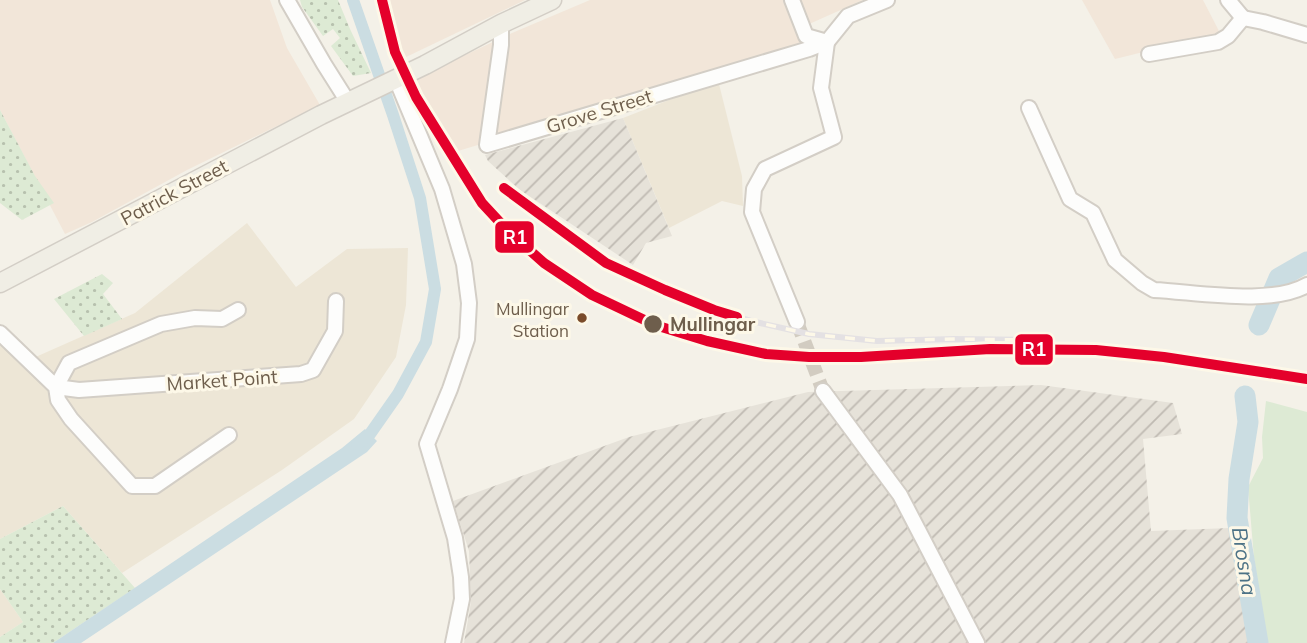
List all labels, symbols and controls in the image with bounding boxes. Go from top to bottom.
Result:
street label: Grove Street [543,83,655,138]
street label: Patrick Street [116,154,232,230]
line badge: R1 [494,220,535,254]
text: R1 [503,225,527,249]
place label: Mullingar Station [496,298,570,341]
marker: Mullingar Station [575,311,589,325]
place label: Mullingar [670,312,756,336]
marker: Mullingar [642,313,664,335]
line badge: R1 [1014,333,1054,366]
text: R1 [1022,337,1046,361]
street label: Market Point [166,364,279,396]
water label: Brosna [1227,525,1263,597]

